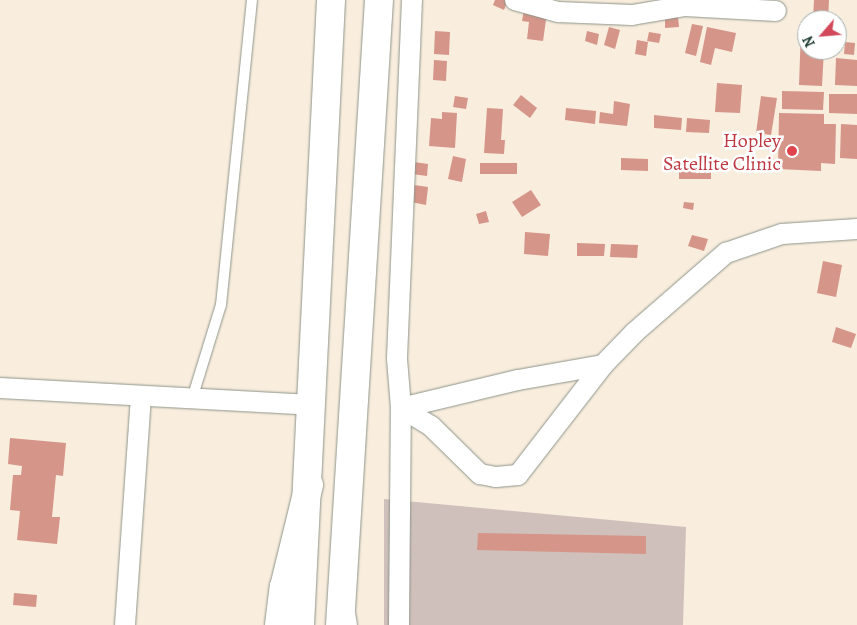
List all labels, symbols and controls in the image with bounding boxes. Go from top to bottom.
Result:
north arrow [797,10,847,60]
text: N [798,33,820,50]
place label: Hopley Satellite Clinic [663,128,781,175]
marker: Hopley Satellite Clinic [785,144,799,158]

